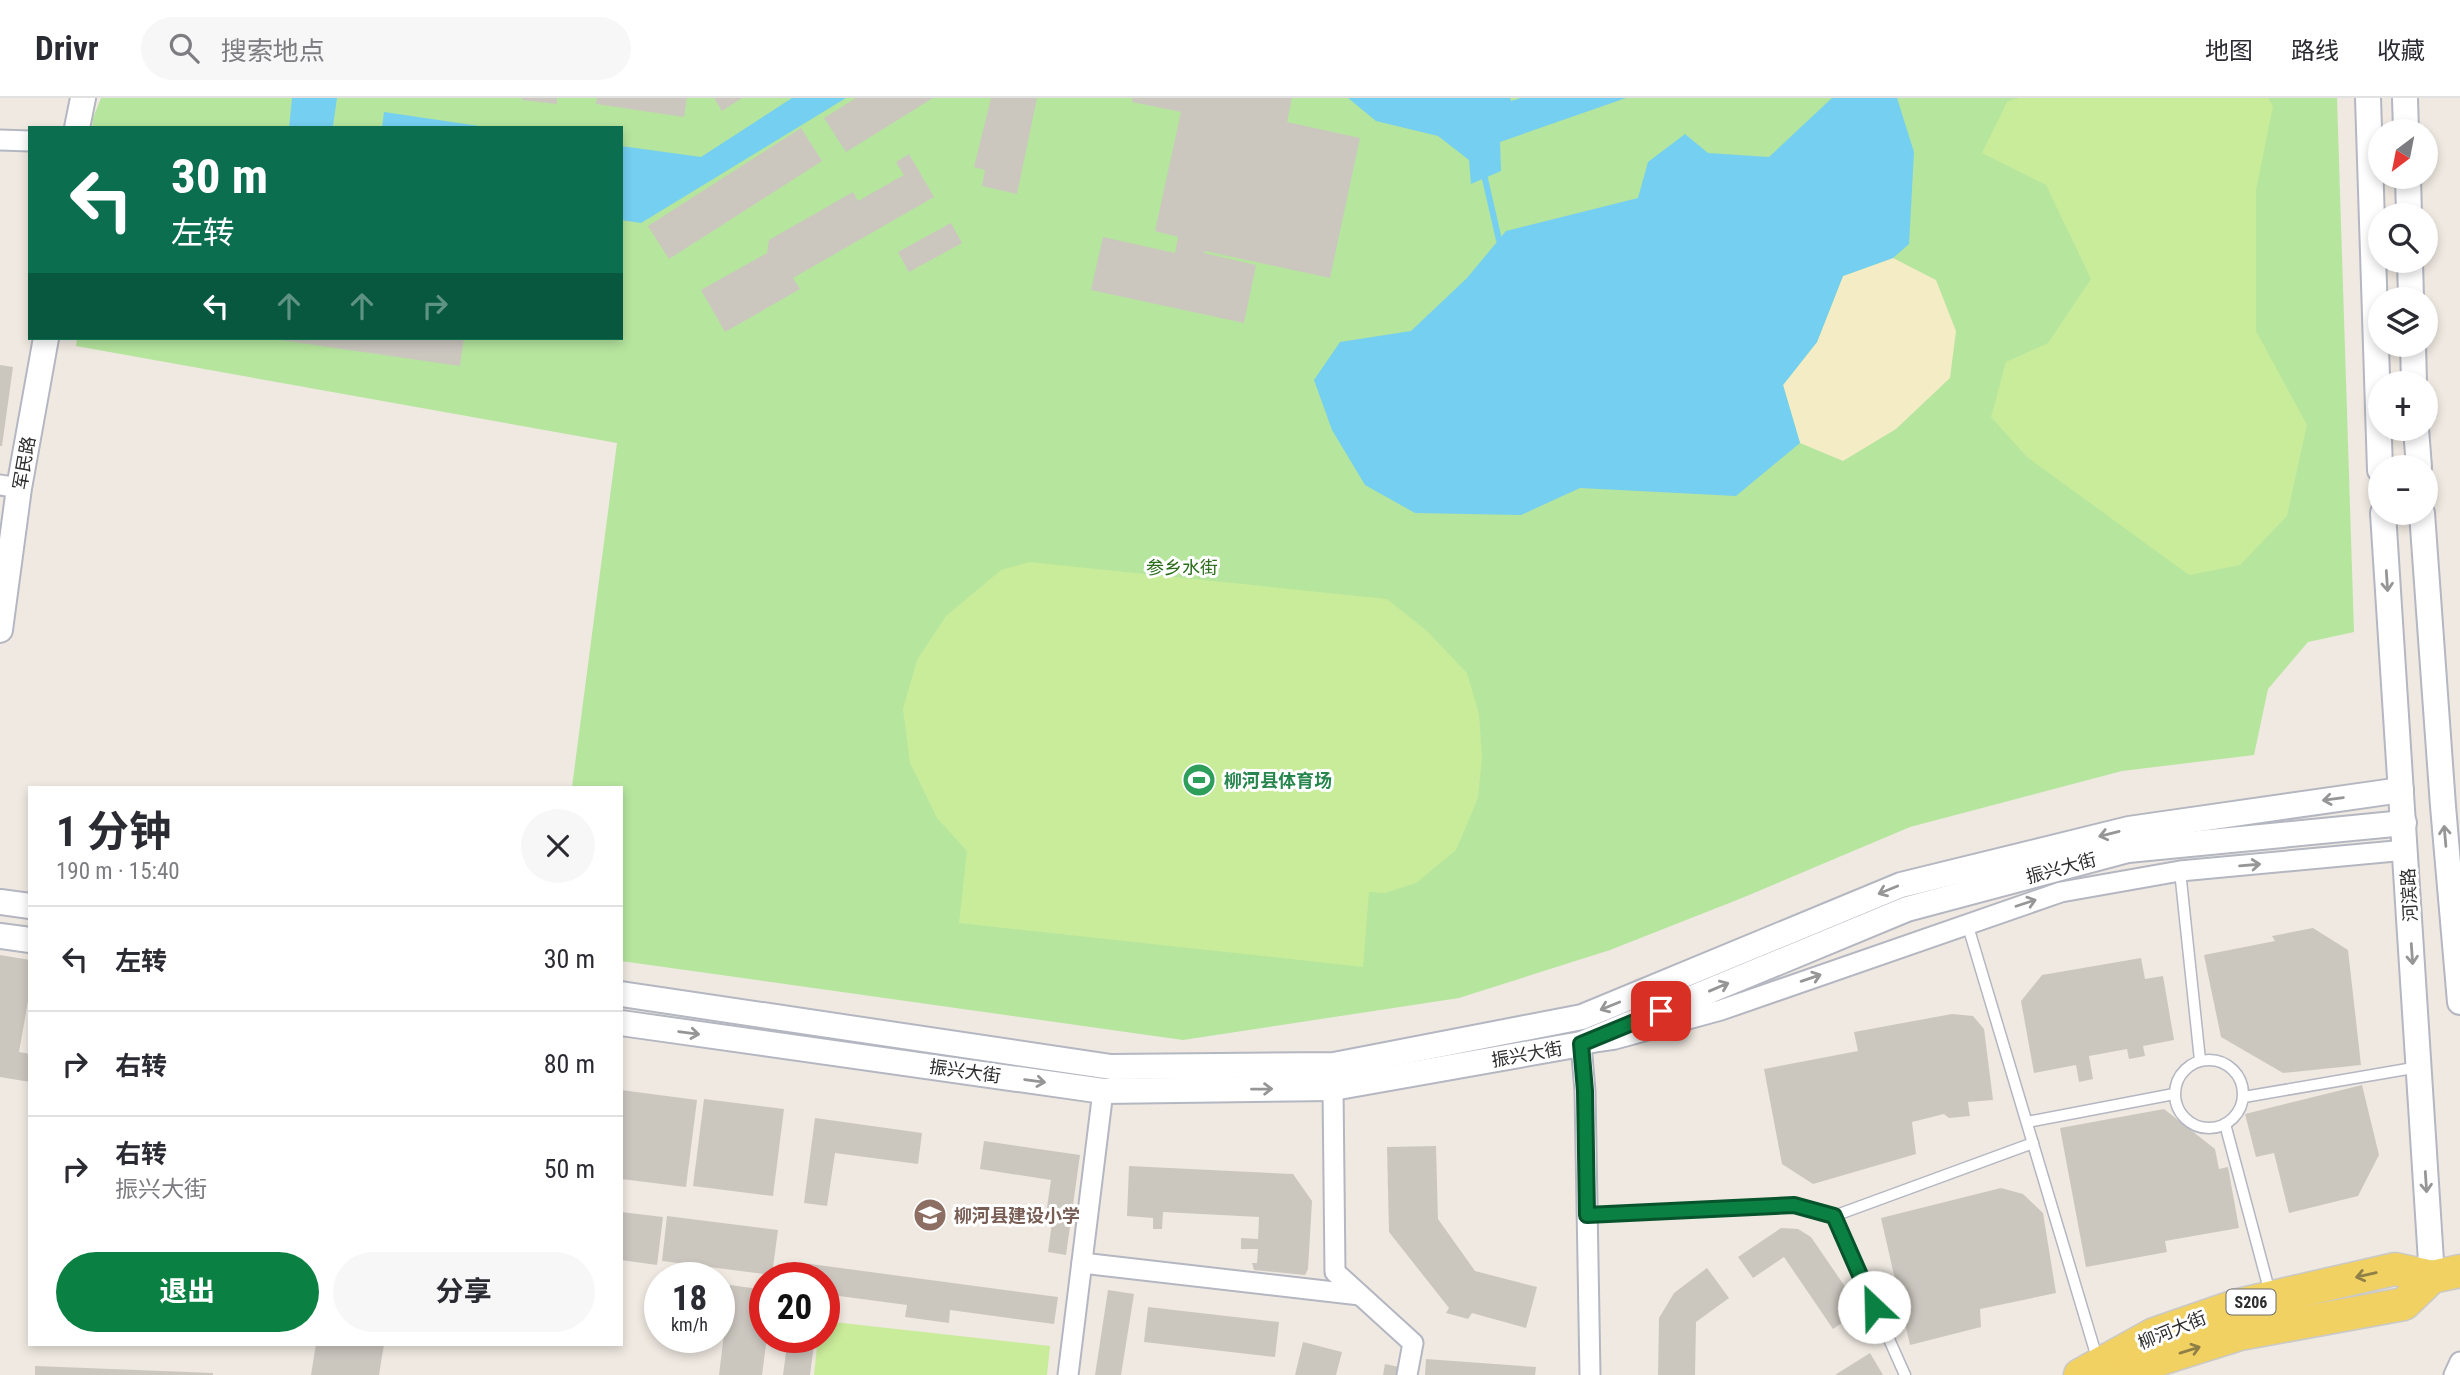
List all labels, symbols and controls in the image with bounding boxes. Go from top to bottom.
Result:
search box [141,17,631,80]
text: Drivr [35,29,99,68]
icon: search [165,29,203,67]
text: 搜索地点 [221,36,325,66]
text: 地图 [2205,37,2253,65]
text: 路线 [2291,37,2339,65]
text: 收藏 [2377,37,2425,65]
north arrow [2368,119,2438,189]
map controls [2368,119,2438,525]
text: 30 m [171,148,268,205]
icon: left [56,154,147,245]
button: search [2368,203,2438,273]
text: 左转 [171,214,235,252]
icon: left [197,287,235,325]
icon: ahead [270,287,308,325]
icon: ahead [343,287,381,325]
icon: right [416,287,454,325]
button: layers [2368,287,2438,357]
button: + [2368,371,2438,441]
street label: 军民路 [9,435,39,491]
button: − [2368,455,2438,525]
park label: 参乡水街 [1146,557,1218,578]
one-way arrow [2381,569,2394,592]
sports icon: 柳河县体育场 [1180,761,1218,799]
place label: 柳河县体育场 [1224,770,1332,791]
one-way arrow [2323,793,2345,806]
text: 1 分钟 [56,807,171,856]
button: close [521,809,595,883]
one-way arrow [2439,825,2452,848]
one-way arrow [2098,828,2121,841]
street label: 振兴大街 [2024,849,2098,887]
text: 190 m · 15:40 [56,858,180,885]
one-way arrow [2238,858,2261,871]
street label: 河滨路 [2397,867,2421,923]
one-way arrow [1878,885,1900,898]
one-way arrow [2015,896,2037,908]
icon: left [56,940,94,978]
one-way arrow [2406,943,2419,966]
text: 30 m [544,944,595,974]
text: 左转 [115,946,167,976]
one-way arrow [1800,971,1822,983]
one-way arrow [1708,980,1730,993]
pin [1631,981,1691,1041]
icon: arrive [1642,992,1680,1030]
one-way arrow [1600,1000,1622,1013]
one-way arrow [677,1027,700,1040]
street label: 振兴大街 [1490,1037,1564,1071]
icon: right [56,1045,94,1083]
text: 80 m [544,1049,595,1079]
text: 右转 [115,1051,167,1081]
street label: 振兴大街 [928,1056,1002,1086]
one-way arrow [1024,1075,1046,1088]
one-way arrow [1251,1082,1274,1096]
text: 右转 [115,1139,167,1169]
icon: right [56,1150,94,1188]
text: 50 m [544,1154,595,1184]
one-way arrow [2420,1170,2433,1193]
text: 振兴大街 [115,1176,207,1203]
school or university icon: 柳河县建设小学 [911,1196,949,1234]
place label: 柳河县建设小学 [954,1205,1080,1226]
button: 退出 [56,1252,319,1332]
button: 分享 [333,1252,595,1332]
speed limit sign: 20 [749,1262,840,1353]
one-way arrow [2355,1269,2378,1283]
position arrow [1837,1270,1911,1344]
text: 18 [672,1278,707,1319]
road number: S206 [2226,1290,2276,1314]
street label: 柳河大街 [2135,1307,2209,1353]
text: km/h [671,1314,708,1335]
one-way arrow [2179,1342,2201,1355]

